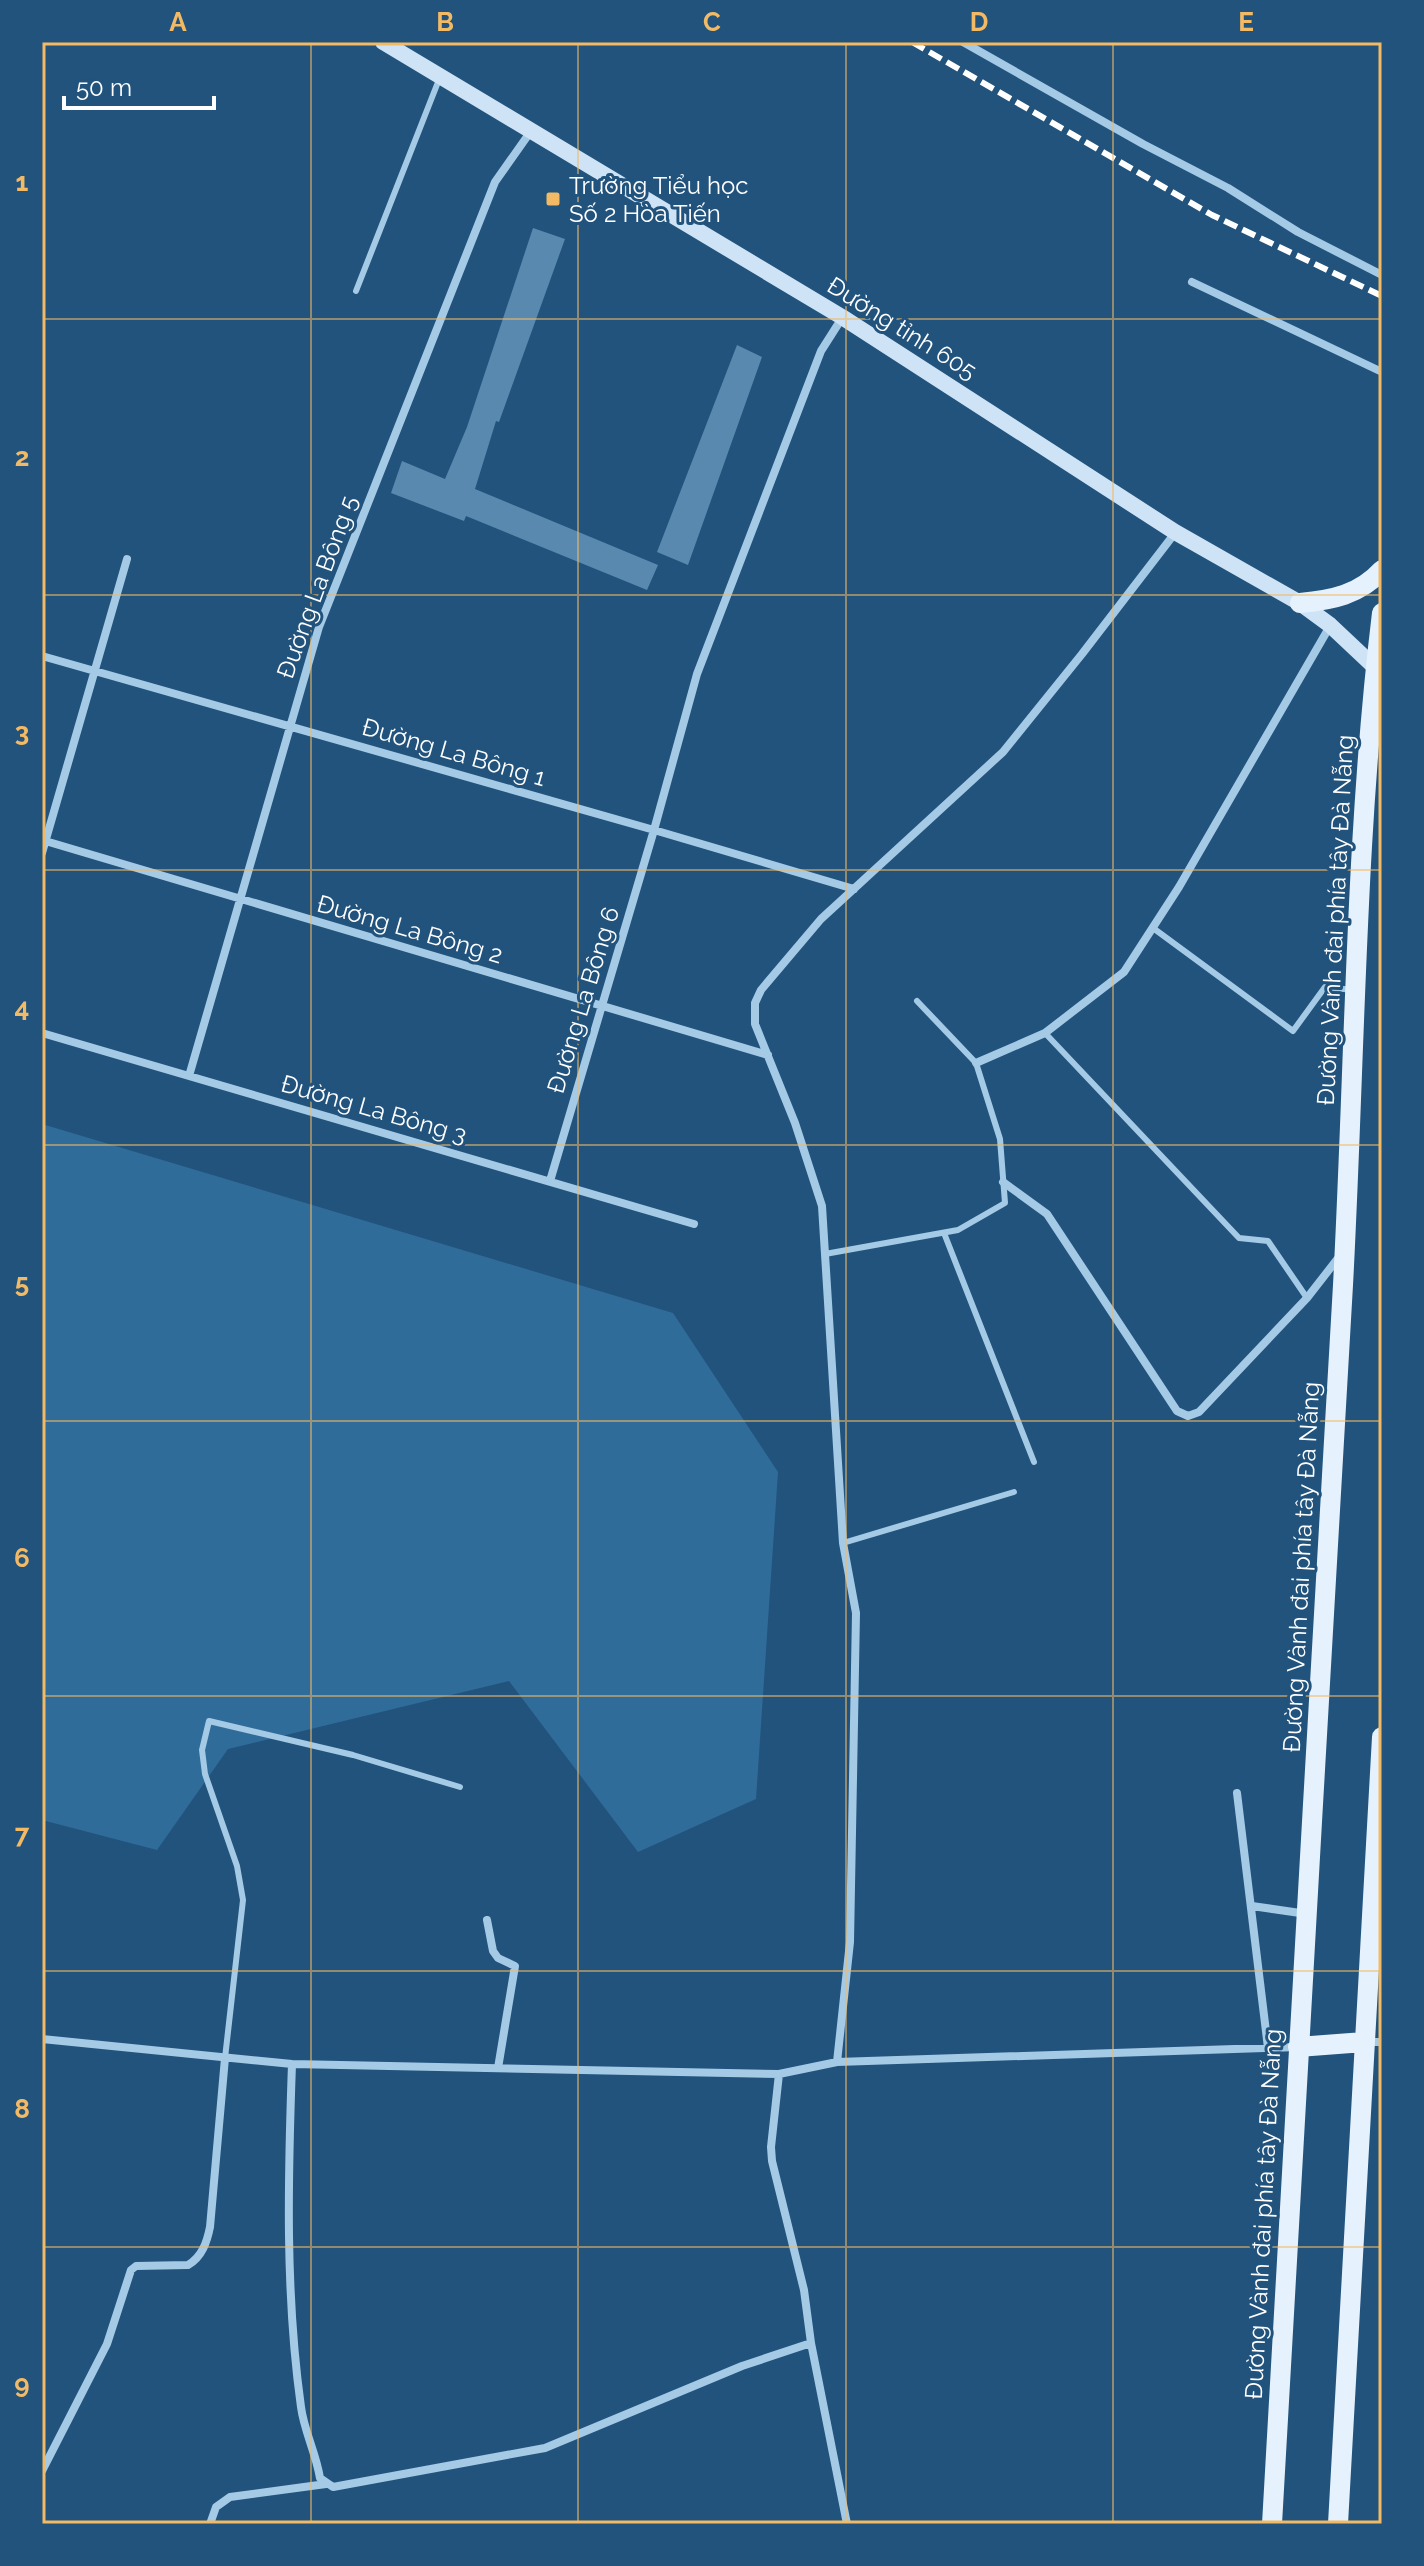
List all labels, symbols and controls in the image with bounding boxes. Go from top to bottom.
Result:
text: A [169,7,187,37]
text: B [436,7,454,37]
text: C [703,7,721,37]
text: D [970,7,988,37]
text: E [1238,7,1254,37]
scale bar [64,60,214,110]
text: 50 m [76,73,132,102]
text: 1 [16,167,29,197]
place label: Trường Tiểu học Số 2 Hòa Tiến [569,171,748,228]
marker: Trường Tiểu học Số 2 Hòa Tiến [544,190,562,208]
street label: Đường tỉnh 605 [822,271,982,385]
text: 2 [15,442,29,472]
street label: Đường La Bông 5 [270,492,364,682]
street label: Đường La Bông 1 [359,712,549,792]
text: 3 [15,717,29,747]
street label: Đường Vành đai phía tây Đà Nẵng [1311,734,1359,1106]
street label: Đường La Bông 2 [314,889,506,969]
street label: Đường La Bông 6 [541,903,625,1097]
text: 4 [15,993,29,1023]
street label: Đường La Bông 3 [278,1069,470,1149]
text: 5 [15,1268,29,1298]
street label: Đường Vành đai phía tây Đà Nẵng [1277,1381,1325,1753]
text: 6 [14,1543,30,1573]
text: 7 [15,1819,30,1849]
street label: Đường Vành đai phía tây Đà Nẵng [1239,2028,1287,2400]
text: 8 [14,2094,30,2124]
text: 9 [14,2369,30,2399]

